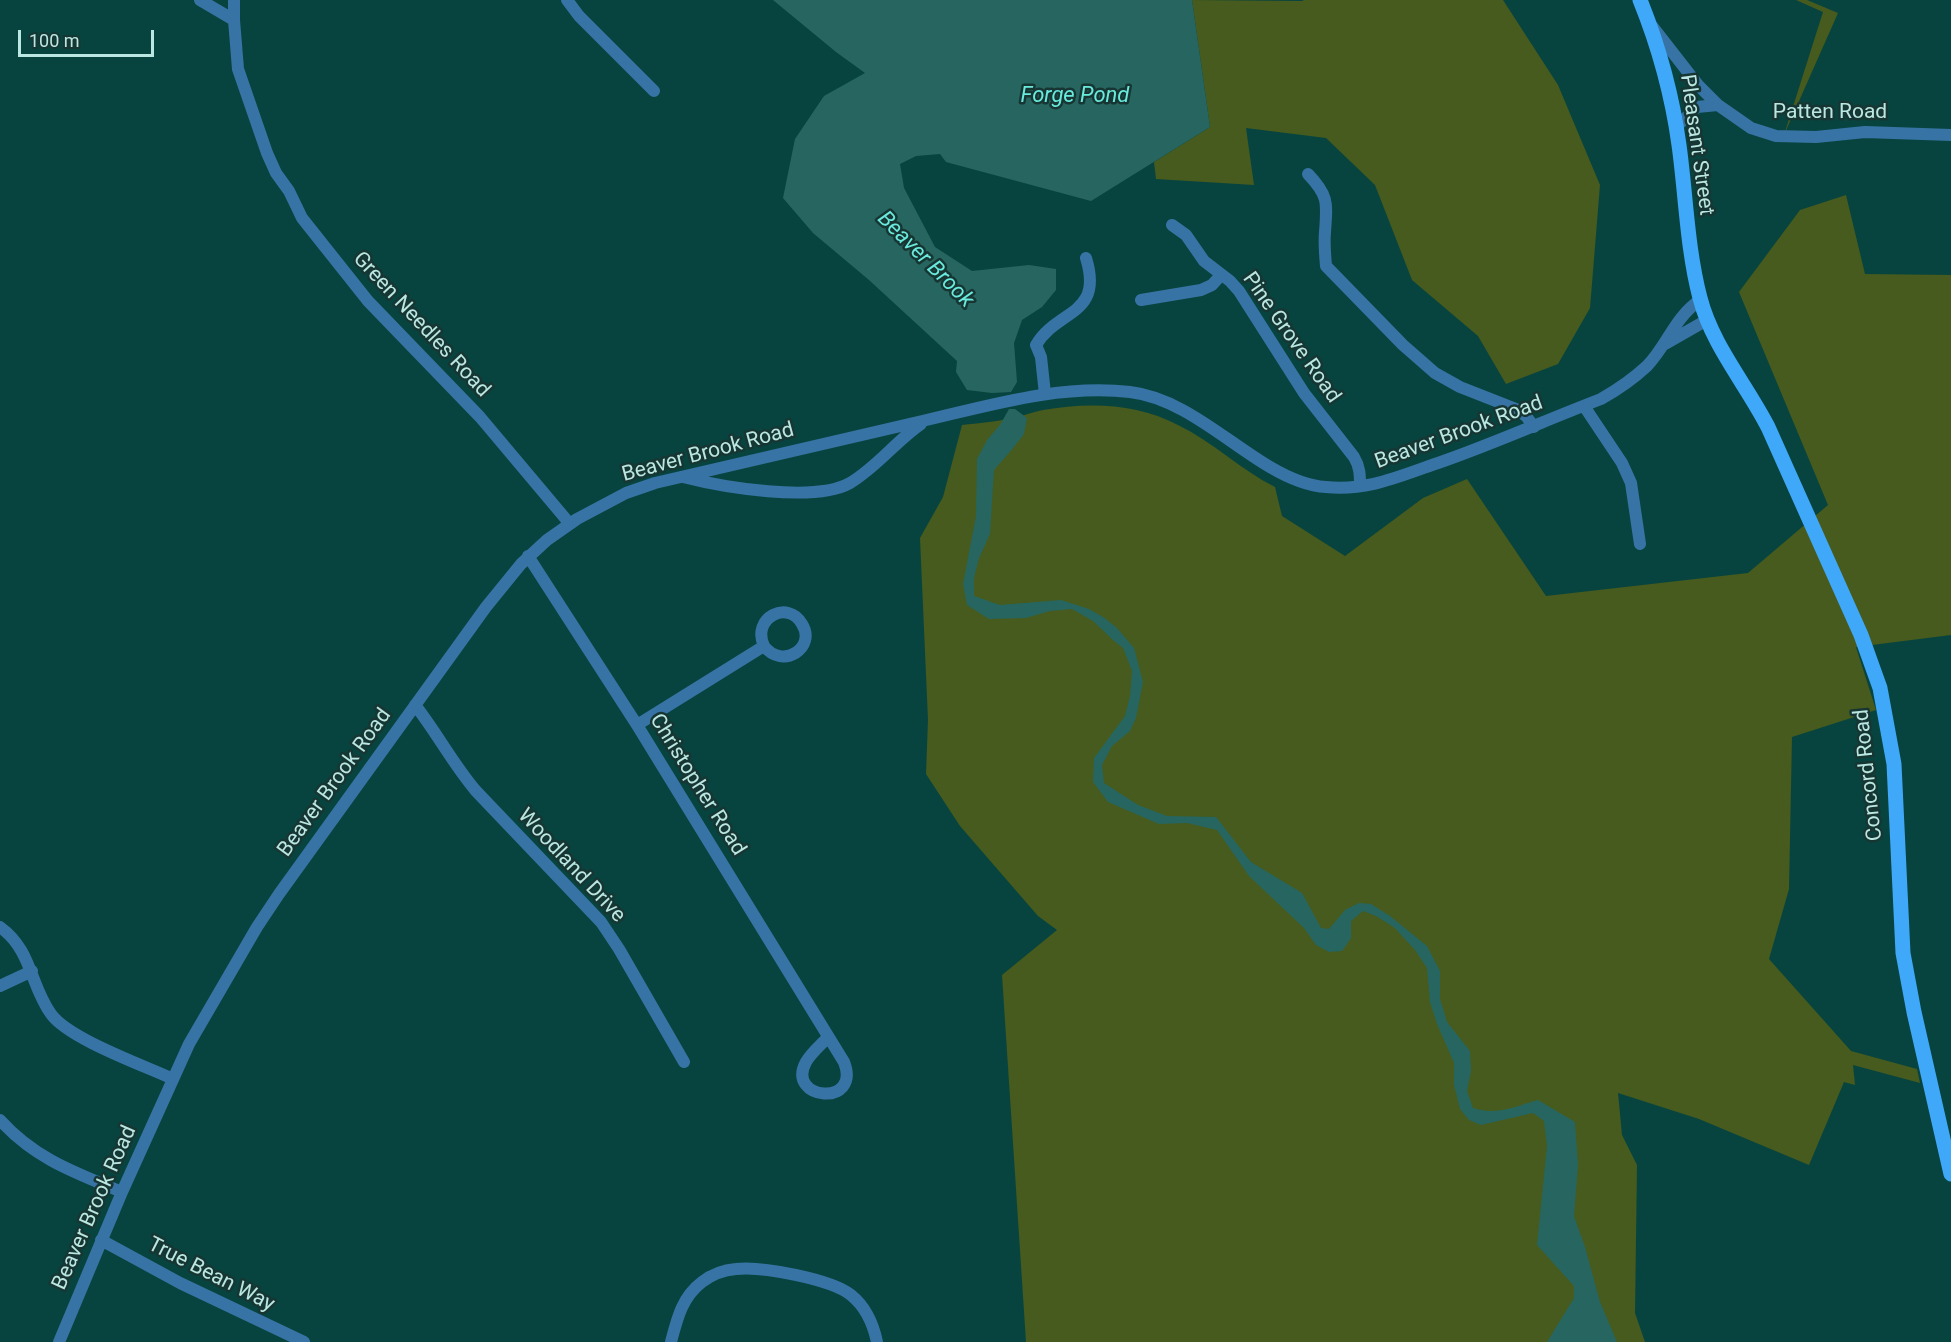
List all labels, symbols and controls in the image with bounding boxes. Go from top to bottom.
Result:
scale bar [21,18,158,56]
text: 100 m [29,30,80,51]
street label: Pleasant Street [1674,73,1718,217]
water label: Forge Pond [1021,83,1129,109]
street label: Patten Road [1773,100,1887,126]
water label: Beaver Brook [871,206,979,314]
street label: Green Needles Road [347,247,495,403]
street label: Pine Grove Road [1237,268,1345,408]
street label: Beaver Brook Road [1372,391,1546,475]
street label: Beaver Brook Road [619,418,797,488]
street label: Beaver Brook Road [273,704,397,862]
street label: Concord Road [1850,708,1888,842]
street label: Christopher Road [643,710,751,860]
street label: Woodland Drive [512,804,630,928]
street label: Beaver Brook Road [47,1122,143,1294]
street label: True Bean Way [143,1232,279,1318]

